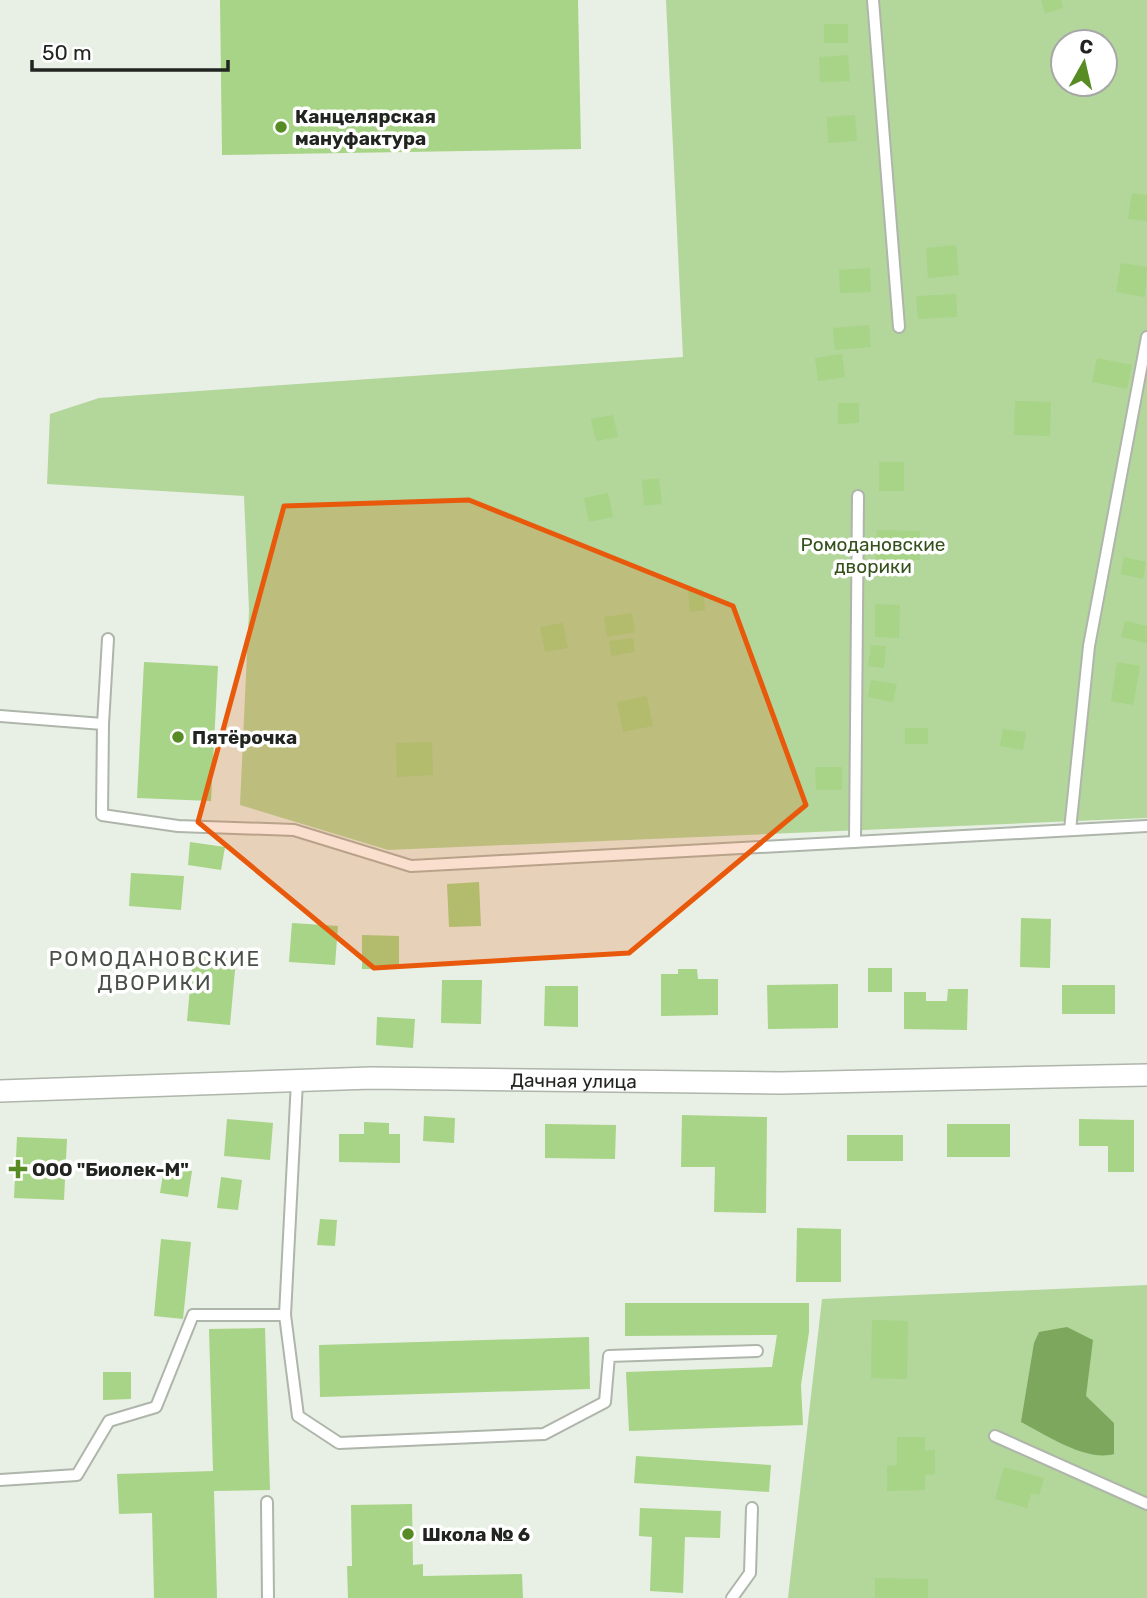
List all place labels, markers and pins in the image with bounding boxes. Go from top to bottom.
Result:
place label: Канцелярская мануфактура [295,105,436,150]
marker: Канцелярская мануфактура [273,119,289,135]
place label: Пятёрочка [192,726,297,749]
marker: Пятёрочка [170,729,186,745]
place label: ООО "Биолек-М" [32,1158,189,1181]
marker: ООО "Биолек-М" [10,1161,26,1177]
place label: Школа № 6 [422,1523,530,1546]
marker: Школа № 6 [400,1526,416,1542]

